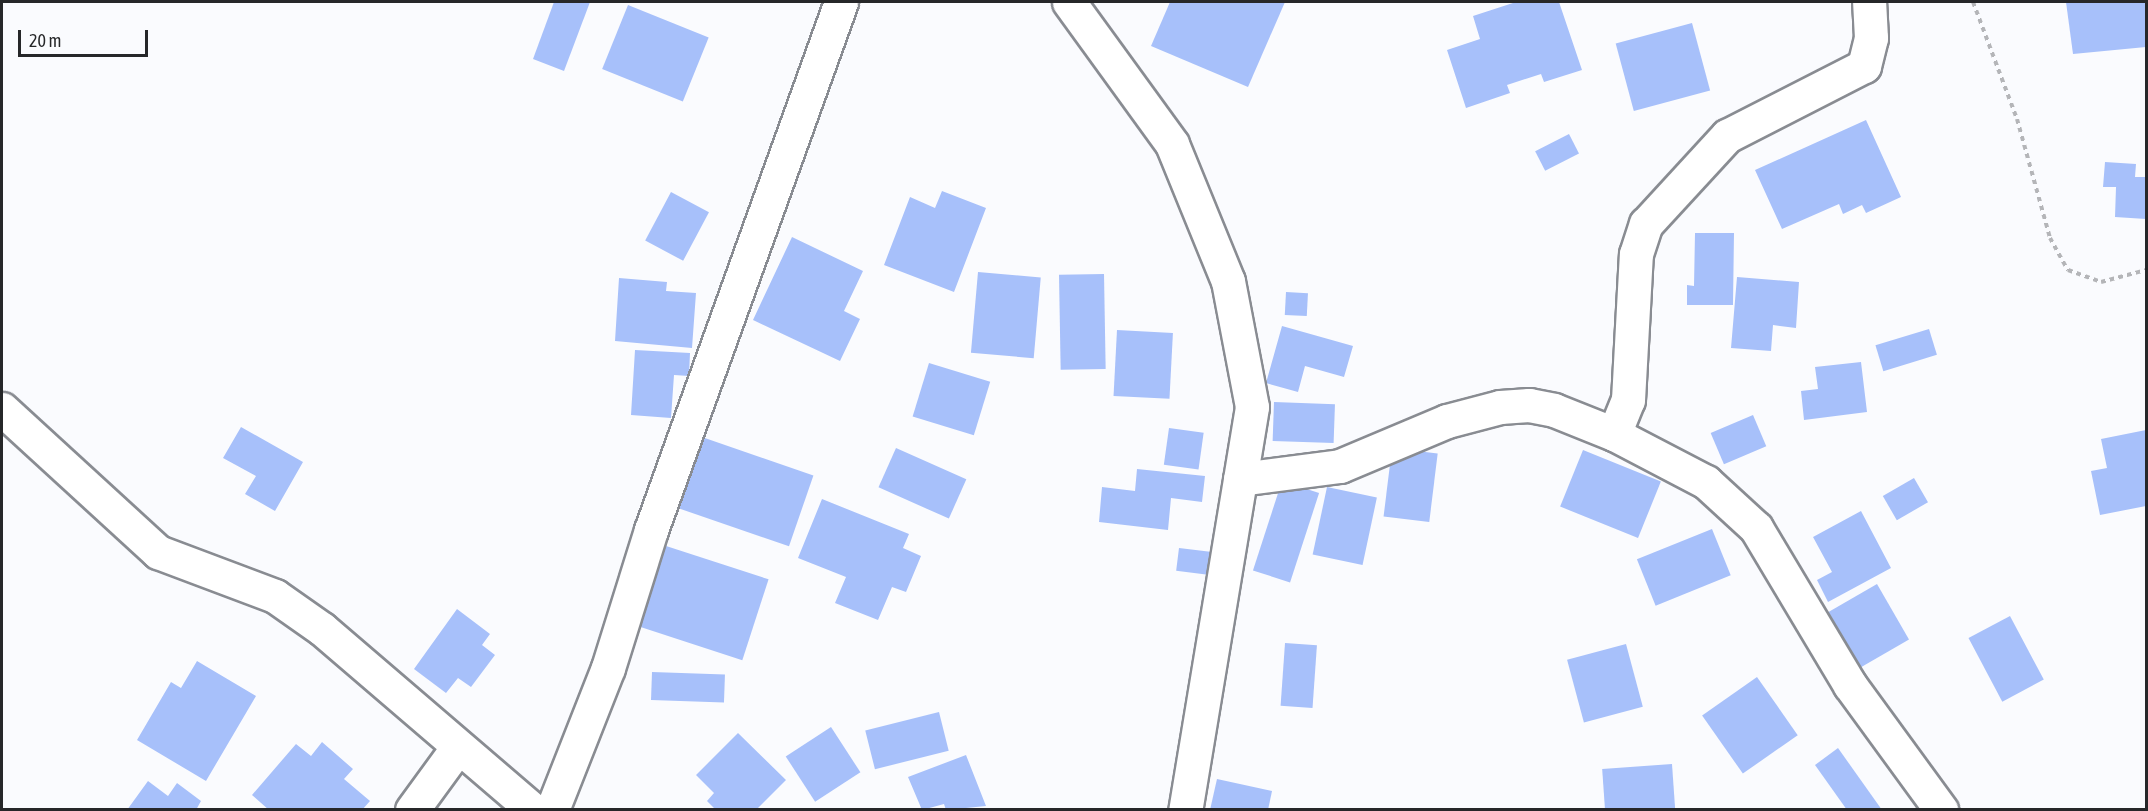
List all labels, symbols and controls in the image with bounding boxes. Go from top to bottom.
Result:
scale bar [21,18,152,56]
text: 20 m [29,30,61,51]

